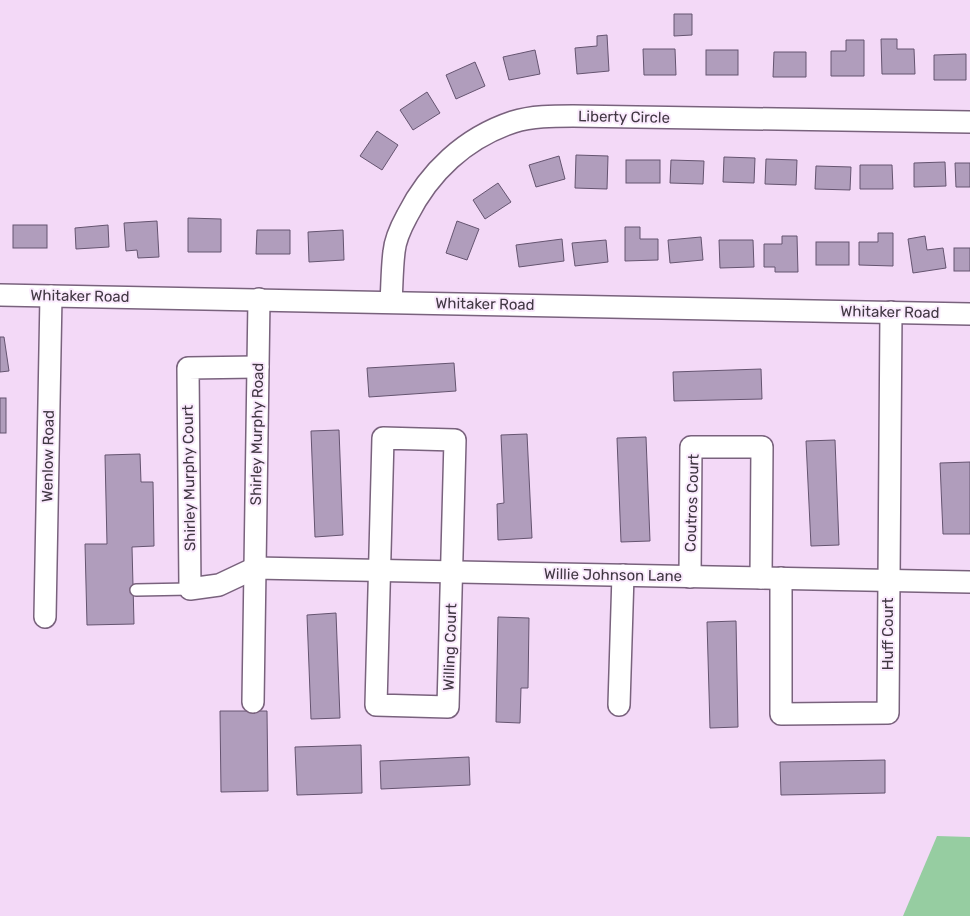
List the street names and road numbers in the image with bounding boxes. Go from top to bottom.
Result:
street label: Liberty Circle [578,107,670,127]
street label: Whitaker Road [30,286,130,306]
street label: Whitaker Road [435,294,535,314]
street label: Whitaker Road [840,302,940,322]
street label: Shirley Murphy Road [247,363,267,505]
street label: Shirley Murphy Court [179,405,199,551]
street label: Wenlow Road [38,410,58,502]
street label: Coutros Court [681,453,703,552]
street label: Willie Johnson Lane [544,565,682,585]
street label: Huff Court [879,598,897,670]
street label: Willing Court [439,603,461,691]

